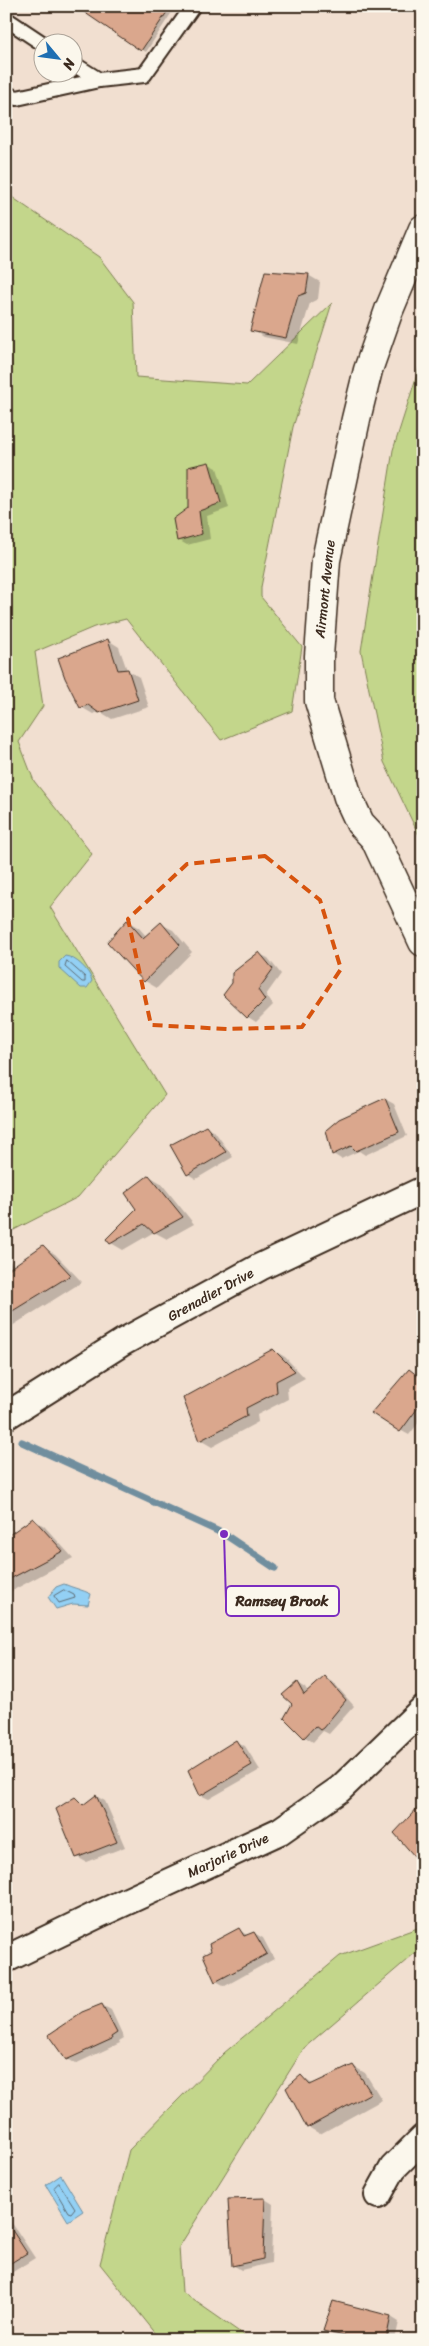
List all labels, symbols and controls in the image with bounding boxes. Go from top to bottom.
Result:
north arrow [32,32,82,82]
text: N [56,53,83,75]
street label: Airmont Avenue [307,539,343,640]
street label: Grenadier Drive [162,1260,258,1328]
callout: Ramsey Brook [226,1586,339,1616]
text: Ramsey Brook [235,1588,330,1614]
street label: Marjorie Drive [183,1825,273,1885]

